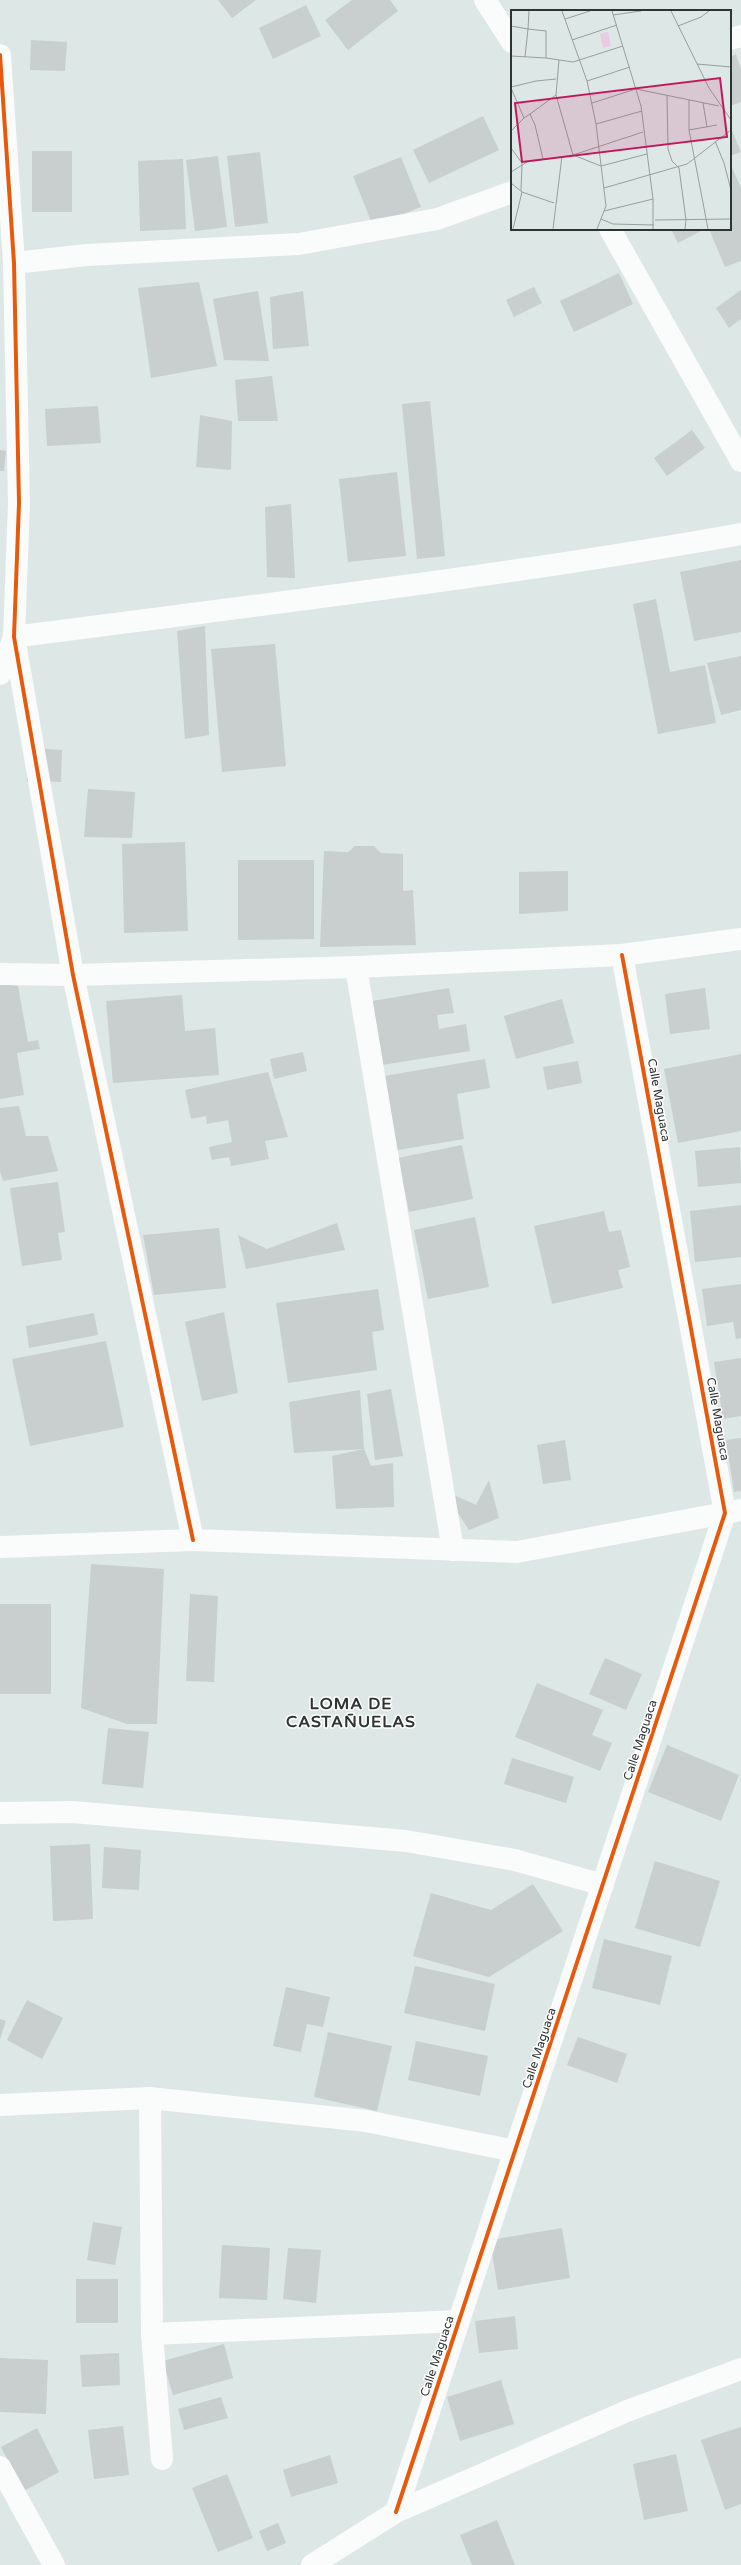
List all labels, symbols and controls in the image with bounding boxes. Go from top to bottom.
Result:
inset map [511,10,731,230]
street label: Calle Maguaca [645,1057,673,1143]
street label: Calle Maguaca [704,1376,732,1462]
district label: LOMA DE CASTAÑUELAS [286,1694,416,1732]
street label: Calle Maguaca [620,1698,660,1782]
street label: Calle Maguaca [519,2006,559,2090]
street label: Calle Maguaca [417,2314,457,2398]

